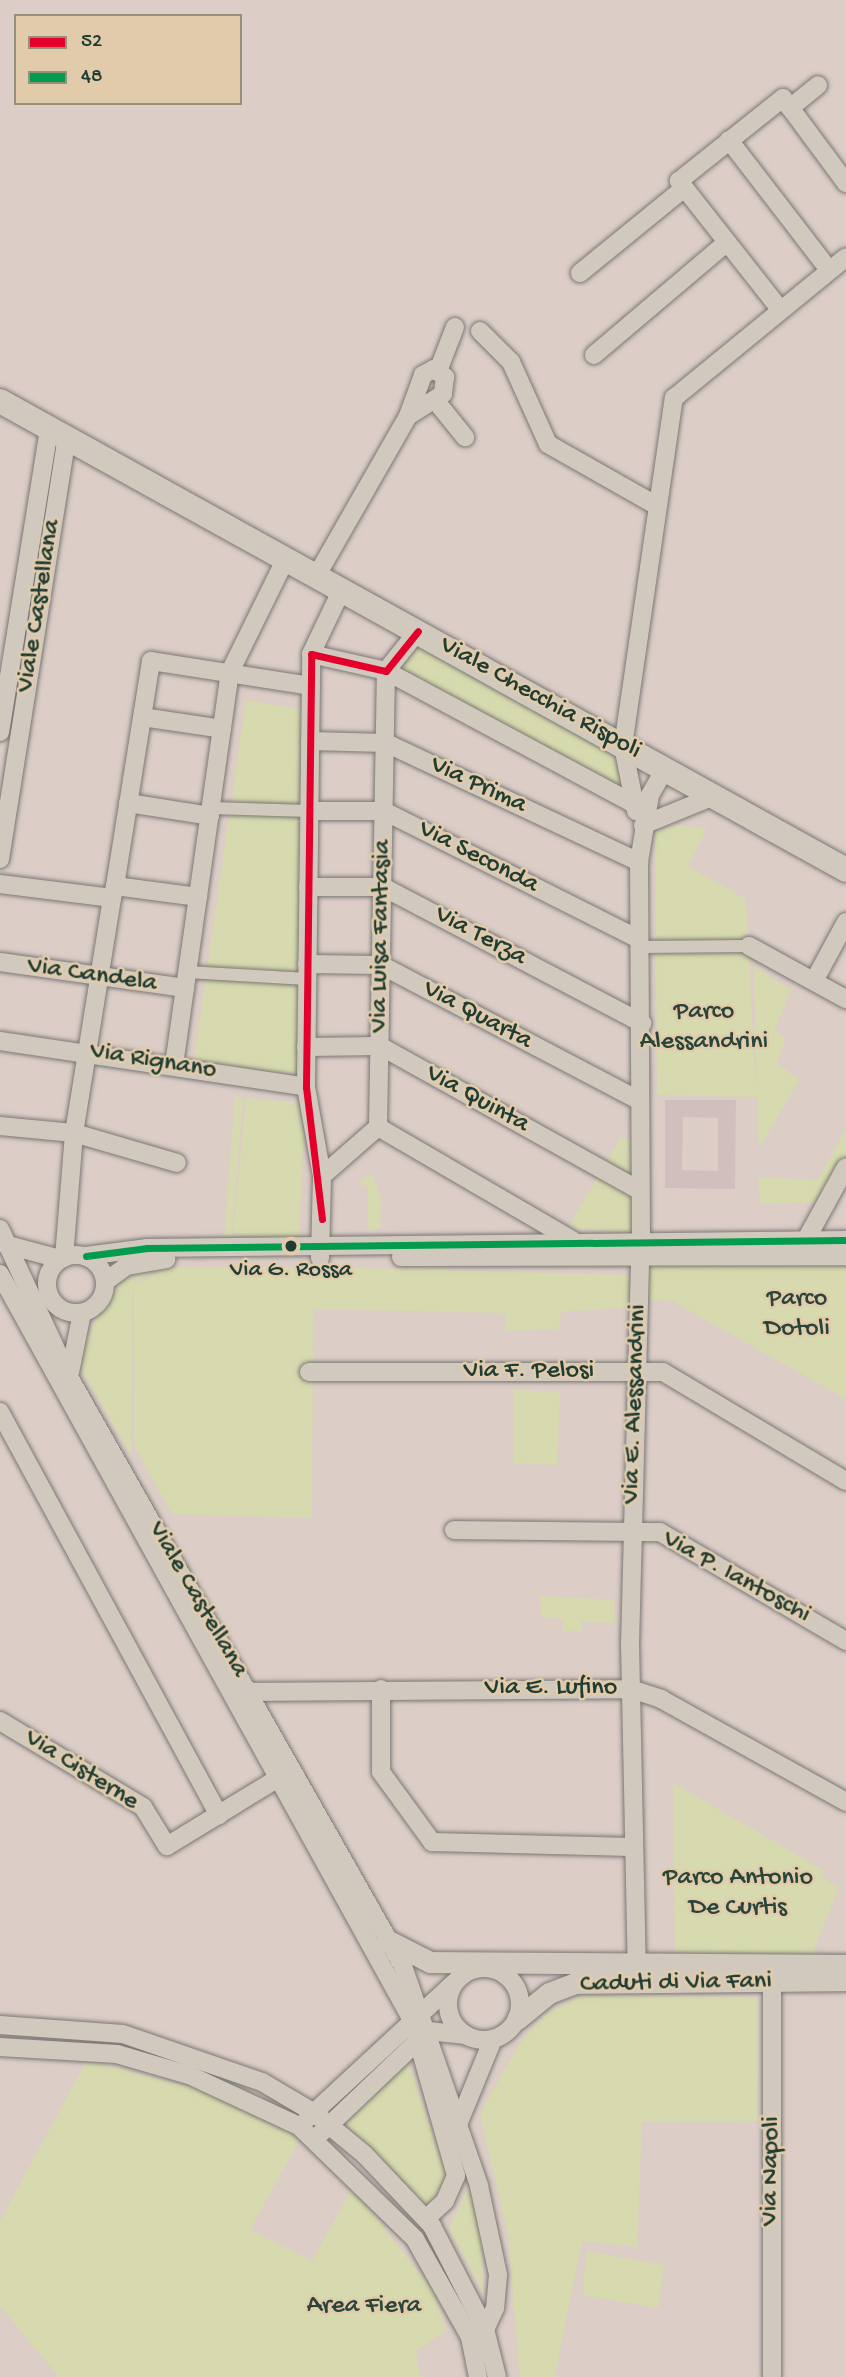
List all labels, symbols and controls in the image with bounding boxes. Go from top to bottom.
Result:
legend [14,14,242,105]
text: 52 [81,30,102,55]
text: 48 [81,65,102,90]
street label: Viale Castellana [11,517,69,695]
street label: Viale Checchia Rispoli [434,631,646,767]
street label: Via Prima [425,750,531,822]
street label: Via Seconda [413,814,543,902]
street label: Via Luisa Fantasia [365,839,399,1033]
street label: Via Terza [429,900,531,974]
street label: Via Candela [25,951,159,1001]
street label: Via Quarta [417,974,537,1058]
park label: Parco Alessandrini [640,997,768,1058]
street label: Via Rignano [88,1037,218,1087]
street label: Via Quinta [420,1059,534,1141]
marker: Via G. Rossa [284,1239,298,1253]
place label: Via G. Rossa [230,1257,352,1285]
park label: Parco Dotoli [764,1284,830,1346]
street label: Via E. Alessandrini [617,1304,655,1504]
street label: Via F. Pelosi [464,1356,594,1388]
street label: Viale Castellana [140,1517,254,1683]
street label: Via P. Iantoschi [656,1524,816,1632]
street label: Via E. Lufino [485,1673,617,1705]
street label: Via Cisterne [18,1724,144,1818]
park label: Parco Antonio De Curtis [663,1863,813,1924]
street label: Caduti di Via Fani [580,1967,772,2001]
street label: Via Napoli [755,2116,789,2226]
park label: Area Fiera [307,2291,421,2323]

